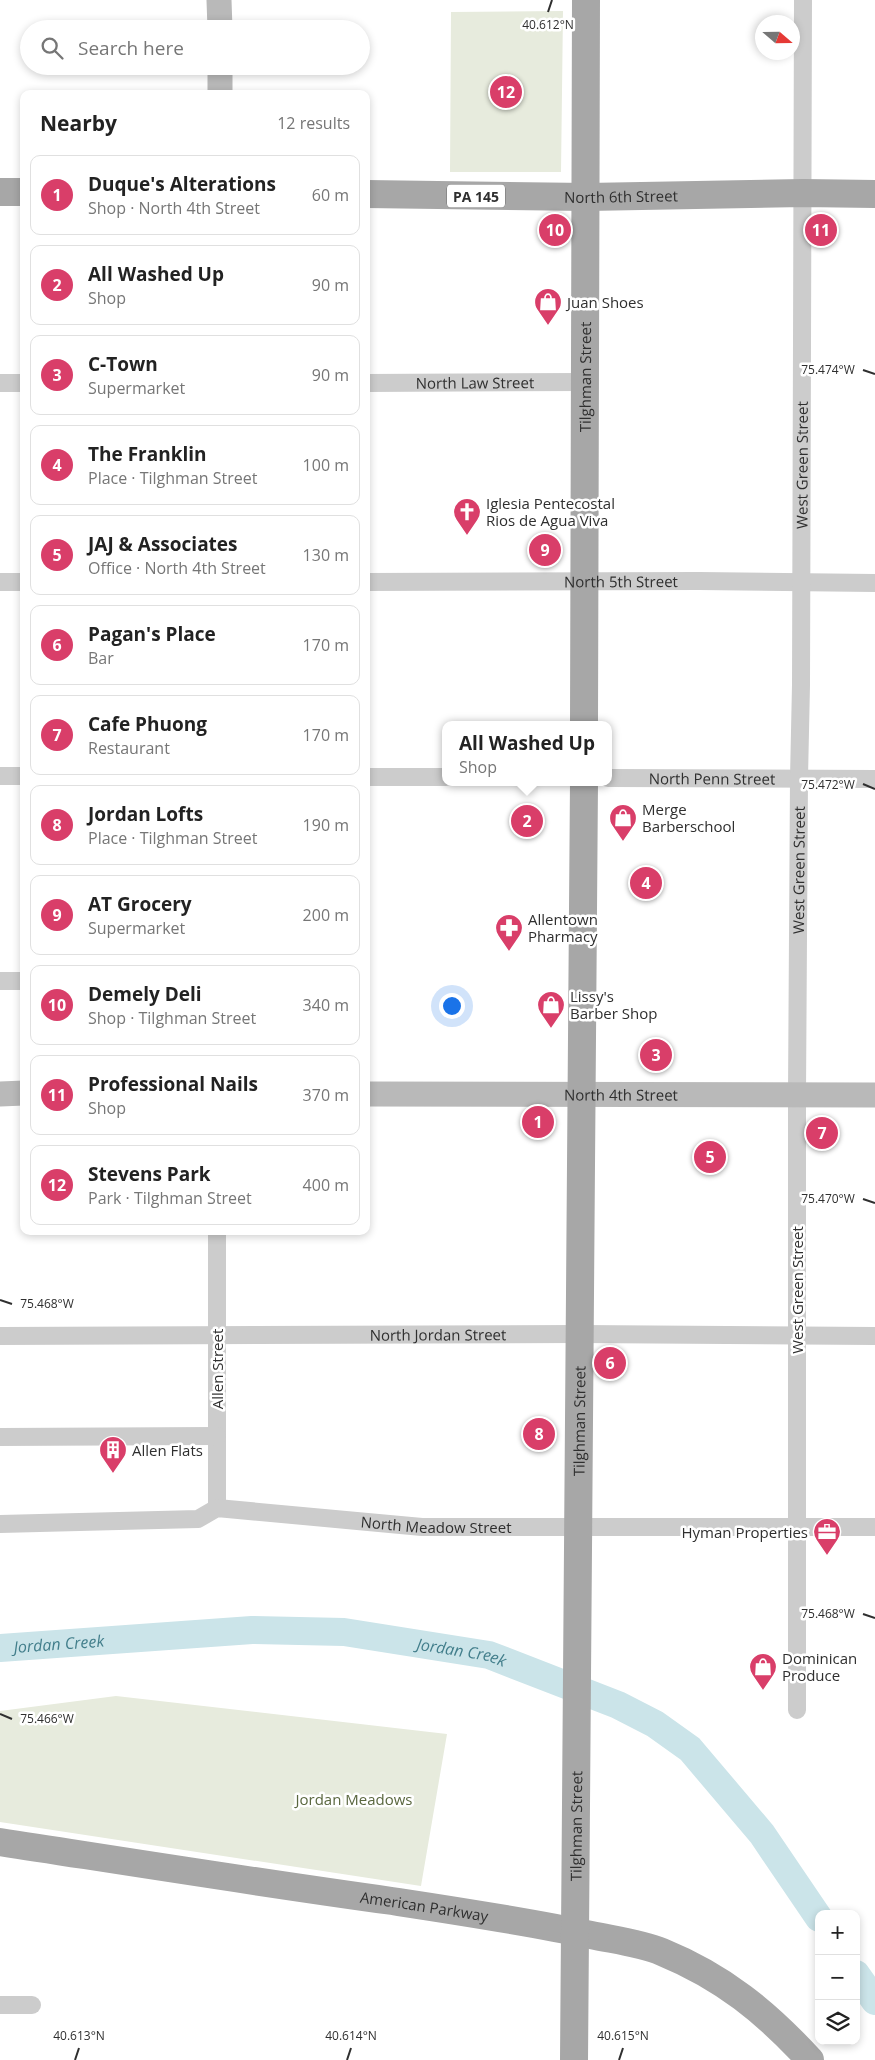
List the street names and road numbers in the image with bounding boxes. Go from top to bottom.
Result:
road number: PA 145 [447,185,505,208]
street label: North 6th Street [564,185,678,207]
street label: Tilghman Street [575,322,595,432]
street label: North Law Street [416,372,534,393]
street label: West Green Street [791,401,812,529]
street label: North 5th Street [564,571,678,591]
street label: North Penn Street [649,768,775,789]
street label: West Green Street [788,806,809,934]
street label: North 4th Street [564,1084,678,1105]
street label: West Green Street [787,1226,807,1354]
street label: North Jordan Street [370,1324,506,1345]
street label: Allen Street [207,1329,227,1409]
street label: Tilghman Street [569,1366,589,1476]
street label: North Meadow Street [360,1511,512,1537]
street label: Tilghman Street [565,1771,586,1881]
street label: American Parkway [359,1887,490,1926]

